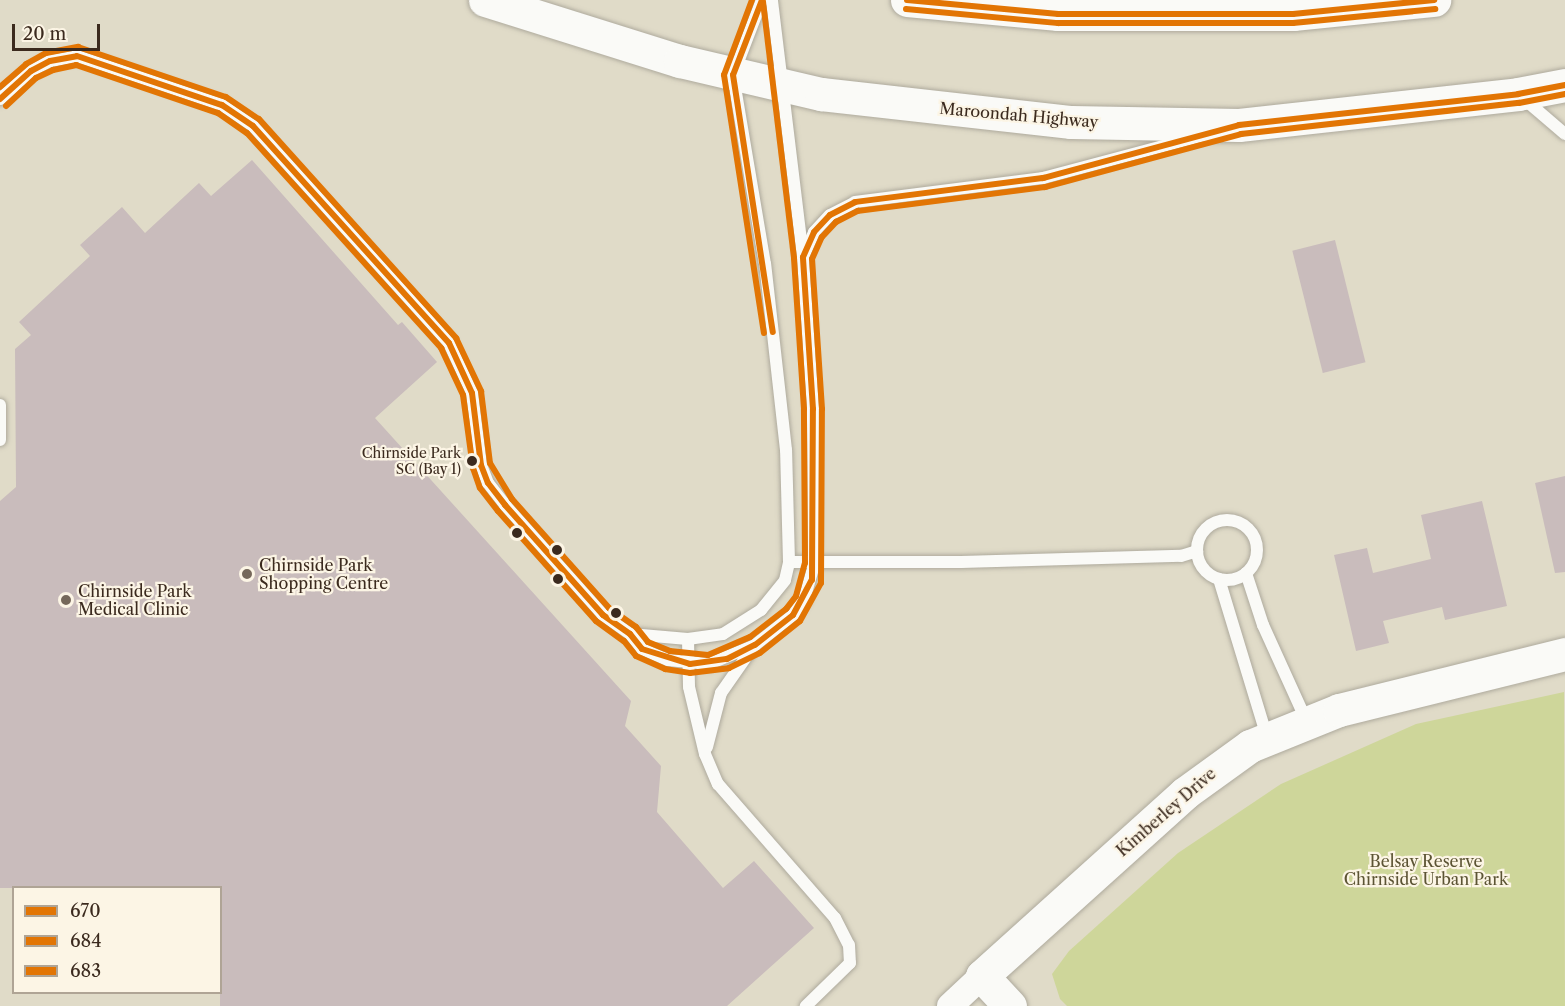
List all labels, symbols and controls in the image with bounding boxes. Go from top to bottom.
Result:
scale bar [15,12,104,50]
text: 20 m [23,23,66,45]
street label: Maroondah Highway [939,98,1099,132]
place label: Chirnside Park SC (Bay 1) [362,445,461,478]
marker: Chirnside Park SC (Bay 1) [466,455,478,467]
unlabelled marker [511,527,523,539]
unlabelled marker [551,544,563,556]
place label: Chirnside Park Shopping Centre [259,555,388,593]
marker: Chirnside Park Shopping Centre [240,567,254,581]
unlabelled marker [552,573,564,585]
place label: Chirnside Park Medical Clinic [78,581,192,619]
marker: Chirnside Park Medical Clinic [59,593,73,607]
unlabelled marker [610,607,622,619]
street label: Kimberley Drive [1112,764,1220,860]
park label: Belsay Reserve Chirnside Urban Park [1344,851,1508,889]
legend [12,886,222,994]
text: 670 [70,900,101,922]
text: 684 [70,930,102,952]
text: 683 [70,960,101,982]

